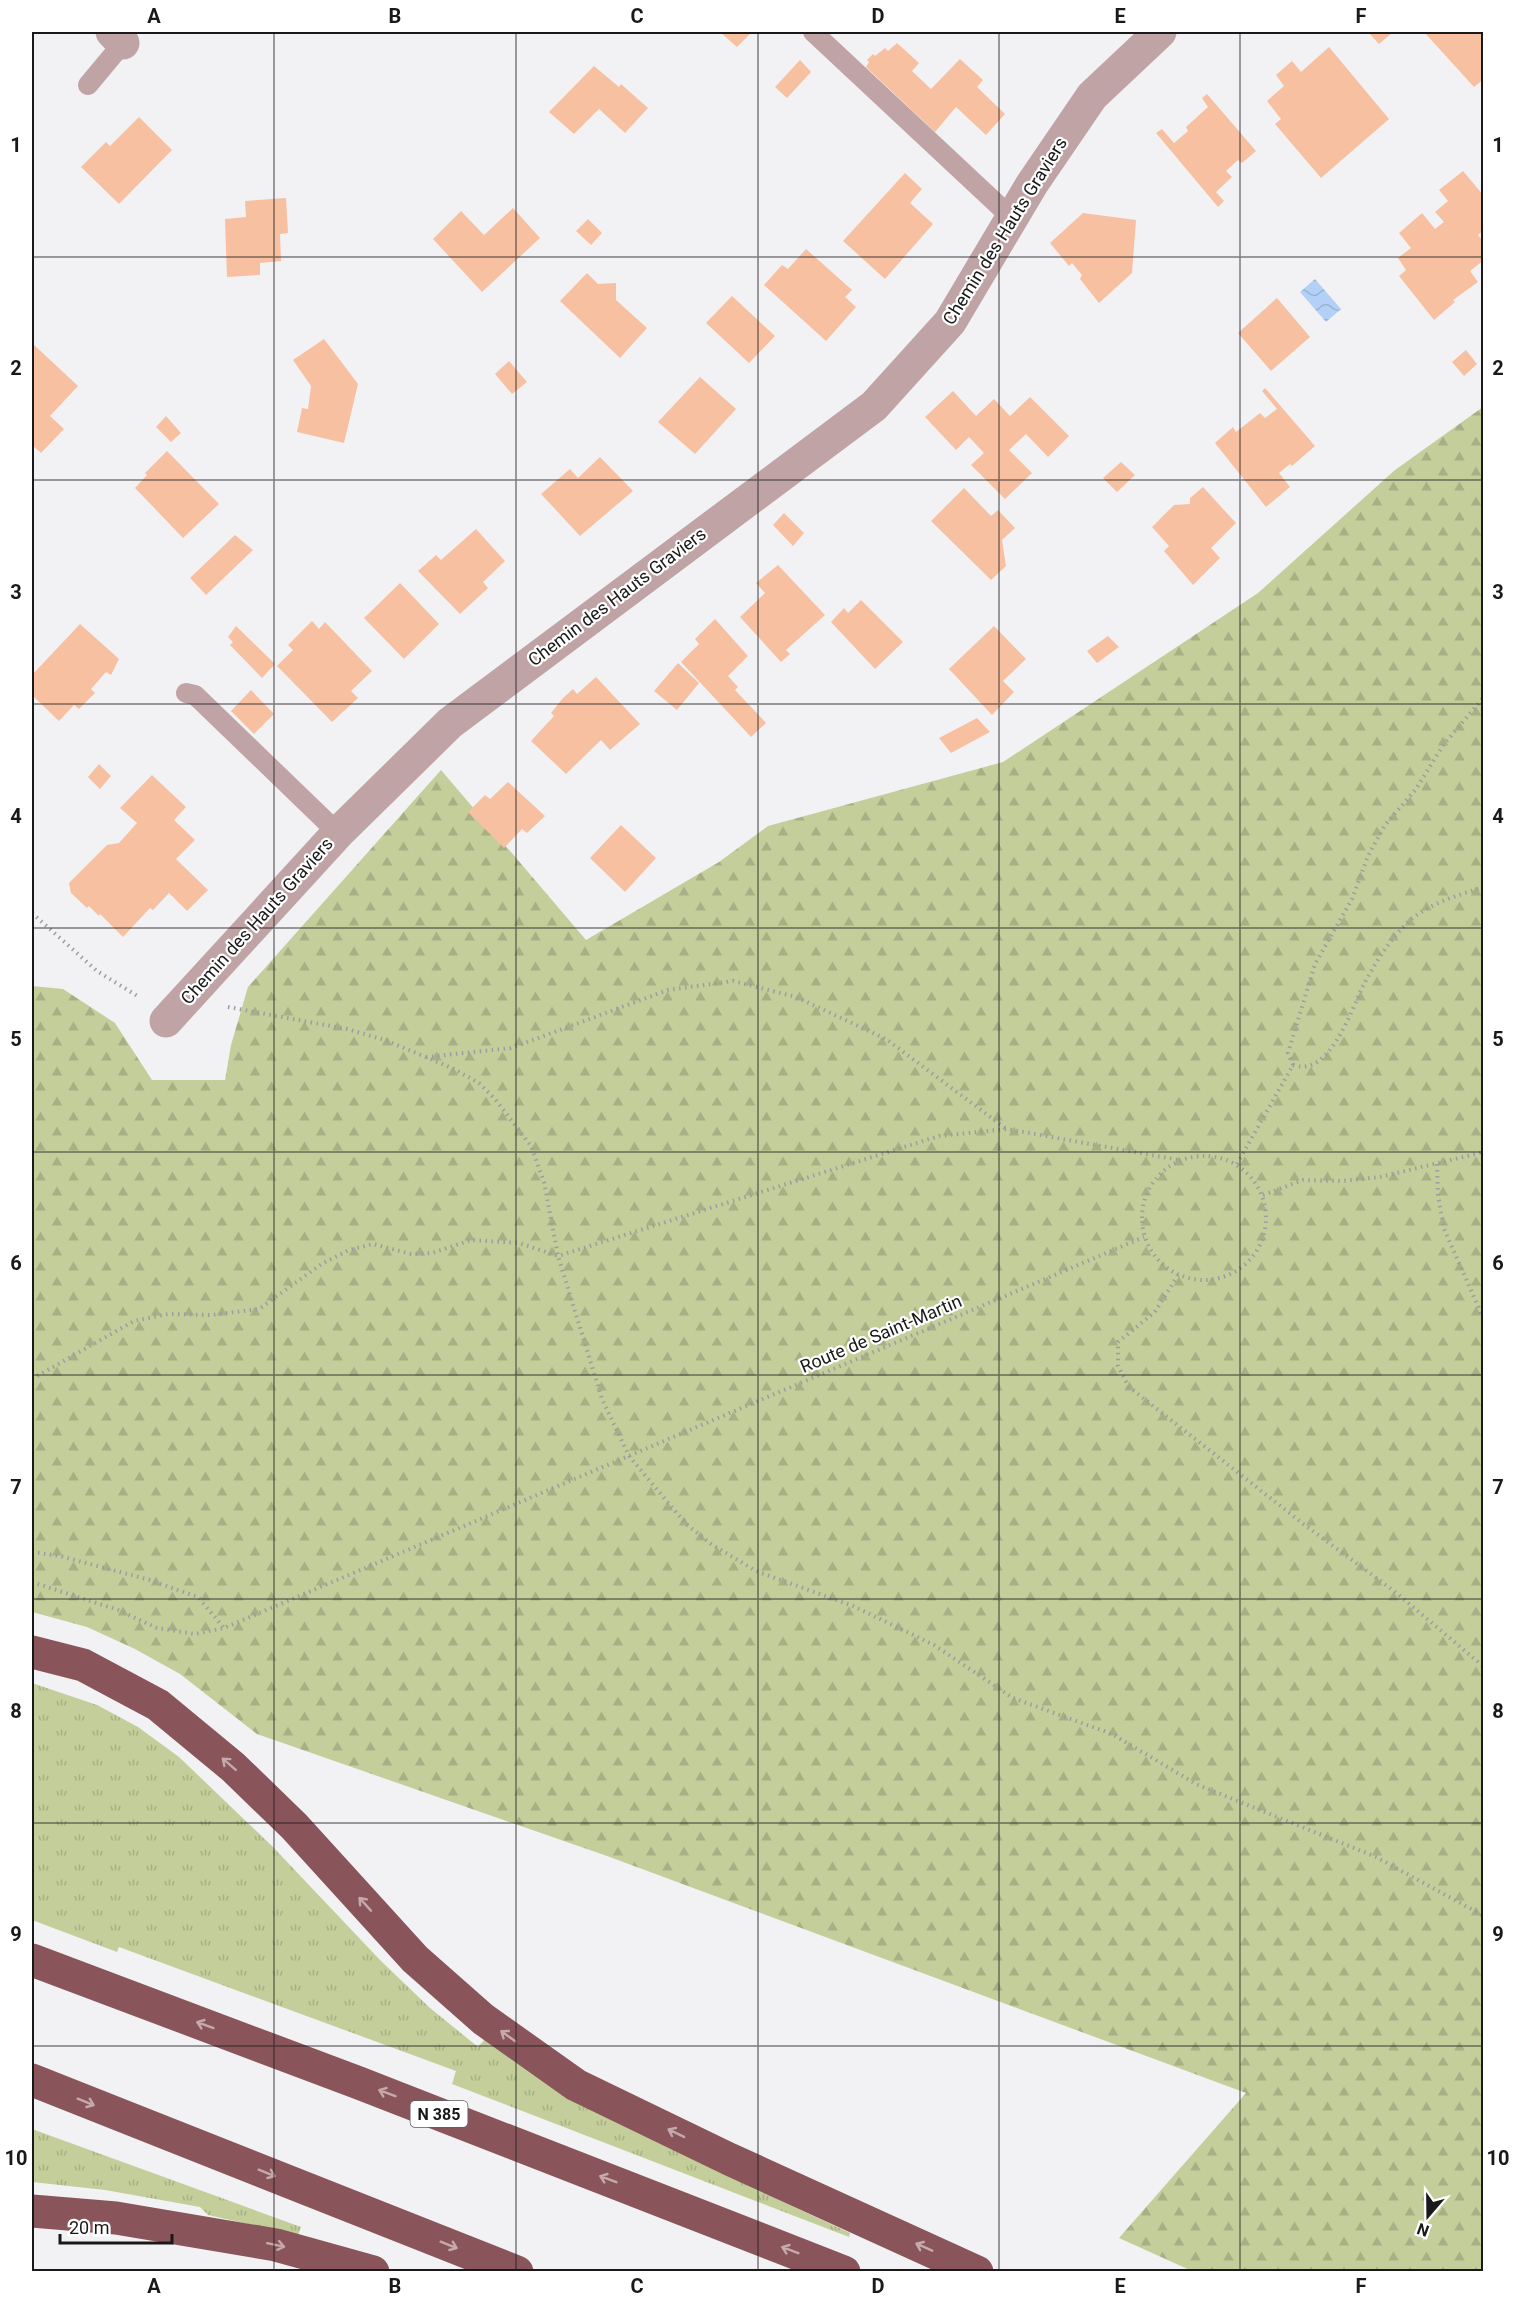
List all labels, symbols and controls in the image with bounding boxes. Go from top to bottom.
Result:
text: A [147,4,161,28]
text: B [389,4,401,28]
text: C [630,4,644,28]
text: D [872,4,885,28]
text: E [1114,4,1126,28]
text: F [1356,4,1367,28]
text: 1 [10,133,22,157]
street label: Chemin des Hauts Graviers [938,133,1071,328]
text: 1 [1492,133,1504,157]
text: 2 [10,356,22,380]
text: 2 [1492,356,1504,380]
street label: Chemin des Hauts Graviers [524,523,710,670]
text: 3 [10,580,22,604]
text: 3 [1492,580,1504,604]
text: 4 [10,804,22,828]
text: 4 [1492,804,1504,828]
street label: Chemin des Hauts Graviers [176,833,337,1008]
text: 5 [10,1027,22,1051]
text: 5 [1492,1027,1504,1051]
text: 6 [10,1251,22,1275]
text: 6 [1492,1251,1504,1275]
street label: Route de Saint-Martin [797,1290,965,1377]
text: 7 [10,1475,22,1499]
text: 7 [1492,1475,1504,1499]
text: 8 [10,1699,22,1723]
text: 8 [1492,1699,1504,1723]
one-way arrow [222,1757,237,1771]
one-way arrow [358,1897,372,1912]
text: 9 [10,1922,22,1946]
text: 9 [1492,1922,1504,1946]
one-way arrow [196,2019,214,2030]
one-way arrow [500,2030,516,2042]
one-way arrow [378,2087,397,2098]
one-way arrow [76,2097,95,2108]
road number: N 385 [410,2101,468,2127]
one-way arrow [667,2127,685,2139]
text: 10 [5,2146,27,2170]
text: 10 [1487,2146,1509,2170]
one-way arrow [258,2168,276,2179]
one-way arrow [599,2173,618,2184]
north arrow [1398,2186,1458,2246]
scale bar [60,2207,172,2245]
text: 20 m [69,2217,109,2238]
text: N [1414,2219,1432,2240]
one-way arrow [267,2240,286,2252]
one-way arrow [439,2240,458,2251]
one-way arrow [915,2241,933,2253]
one-way arrow [781,2244,799,2255]
text: A [147,2274,161,2298]
text: B [389,2274,401,2298]
text: C [630,2274,644,2298]
text: D [872,2274,885,2298]
text: E [1114,2274,1126,2298]
text: F [1356,2274,1367,2298]

